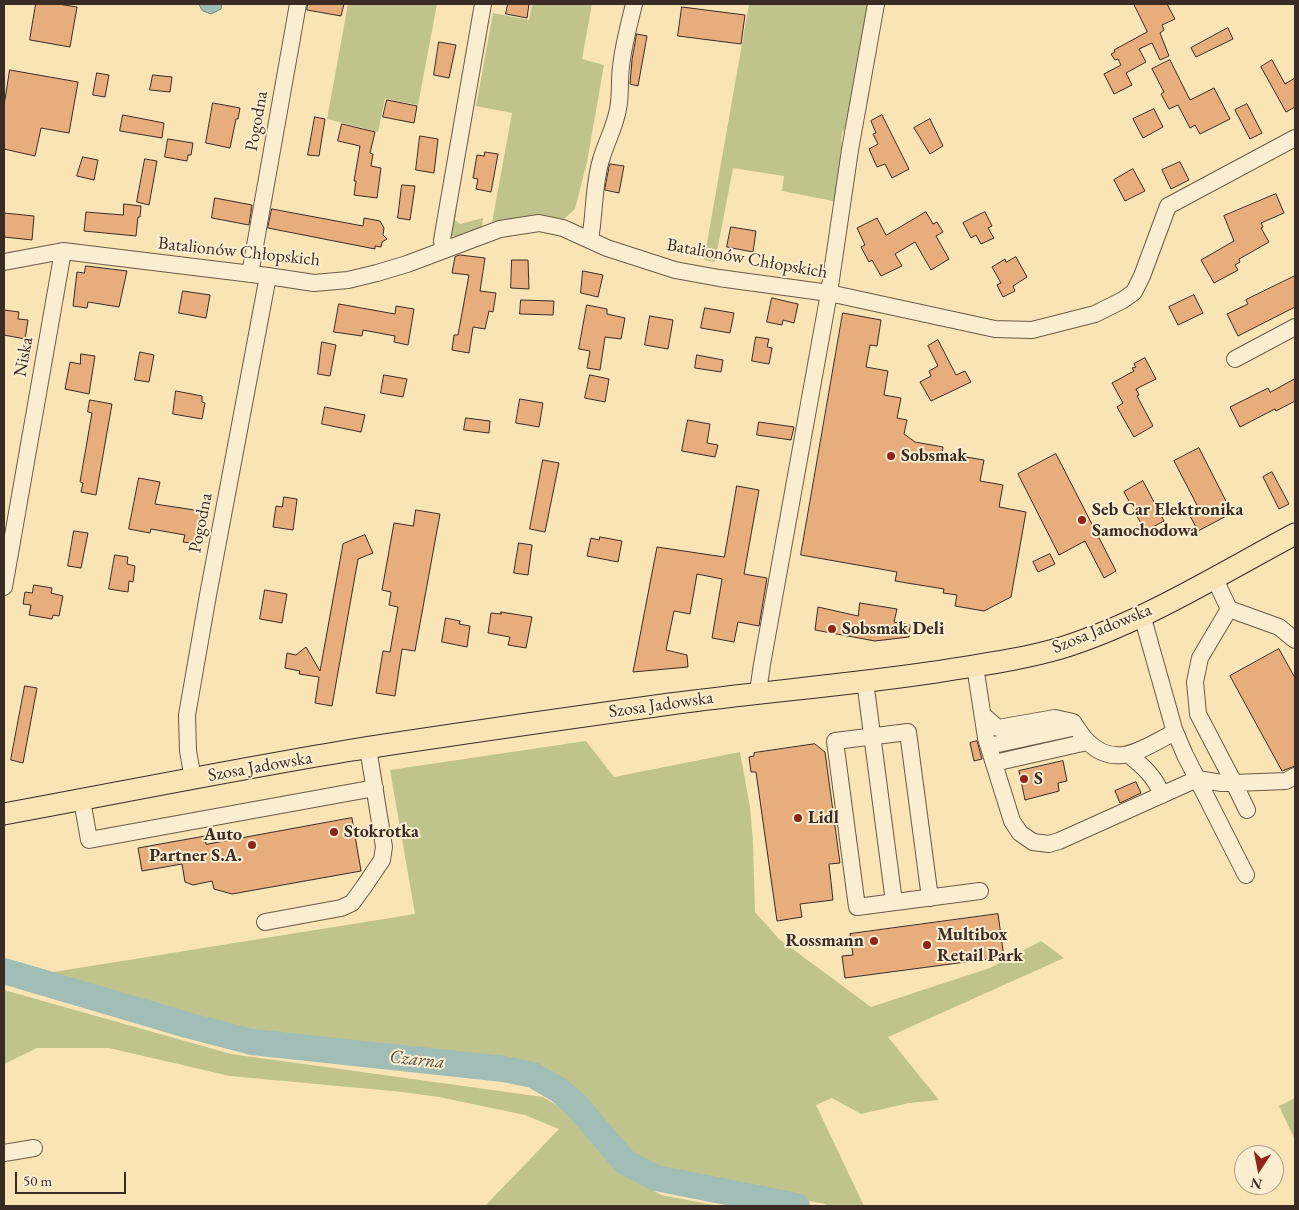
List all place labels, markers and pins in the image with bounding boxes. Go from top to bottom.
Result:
place label: Sobsmak [901,445,967,467]
marker: Sobsmak [885,450,897,462]
place label: Seb Car Elektronika Samochodowa [1092,499,1243,542]
marker: Seb Car Elektronika Samochodowa [1076,514,1088,526]
place label: Sobsmak Deli [842,618,944,640]
marker: Sobsmak Deli [826,623,838,635]
place label: S [1034,768,1043,790]
marker: S [1018,773,1030,785]
place label: Lidl [808,807,839,829]
marker: Lidl [792,812,804,824]
place label: Stokrotka [344,821,419,843]
place label: Auto Partner S.A. [149,824,242,866]
marker: Stokrotka [328,826,340,838]
marker: Auto Partner S.A. [246,839,258,851]
place label: Multibox Retail Park [937,924,1023,966]
place label: Rossmann [786,930,864,952]
marker: Rossmann [868,935,880,947]
marker: Multibox Retail Park [921,939,933,951]

